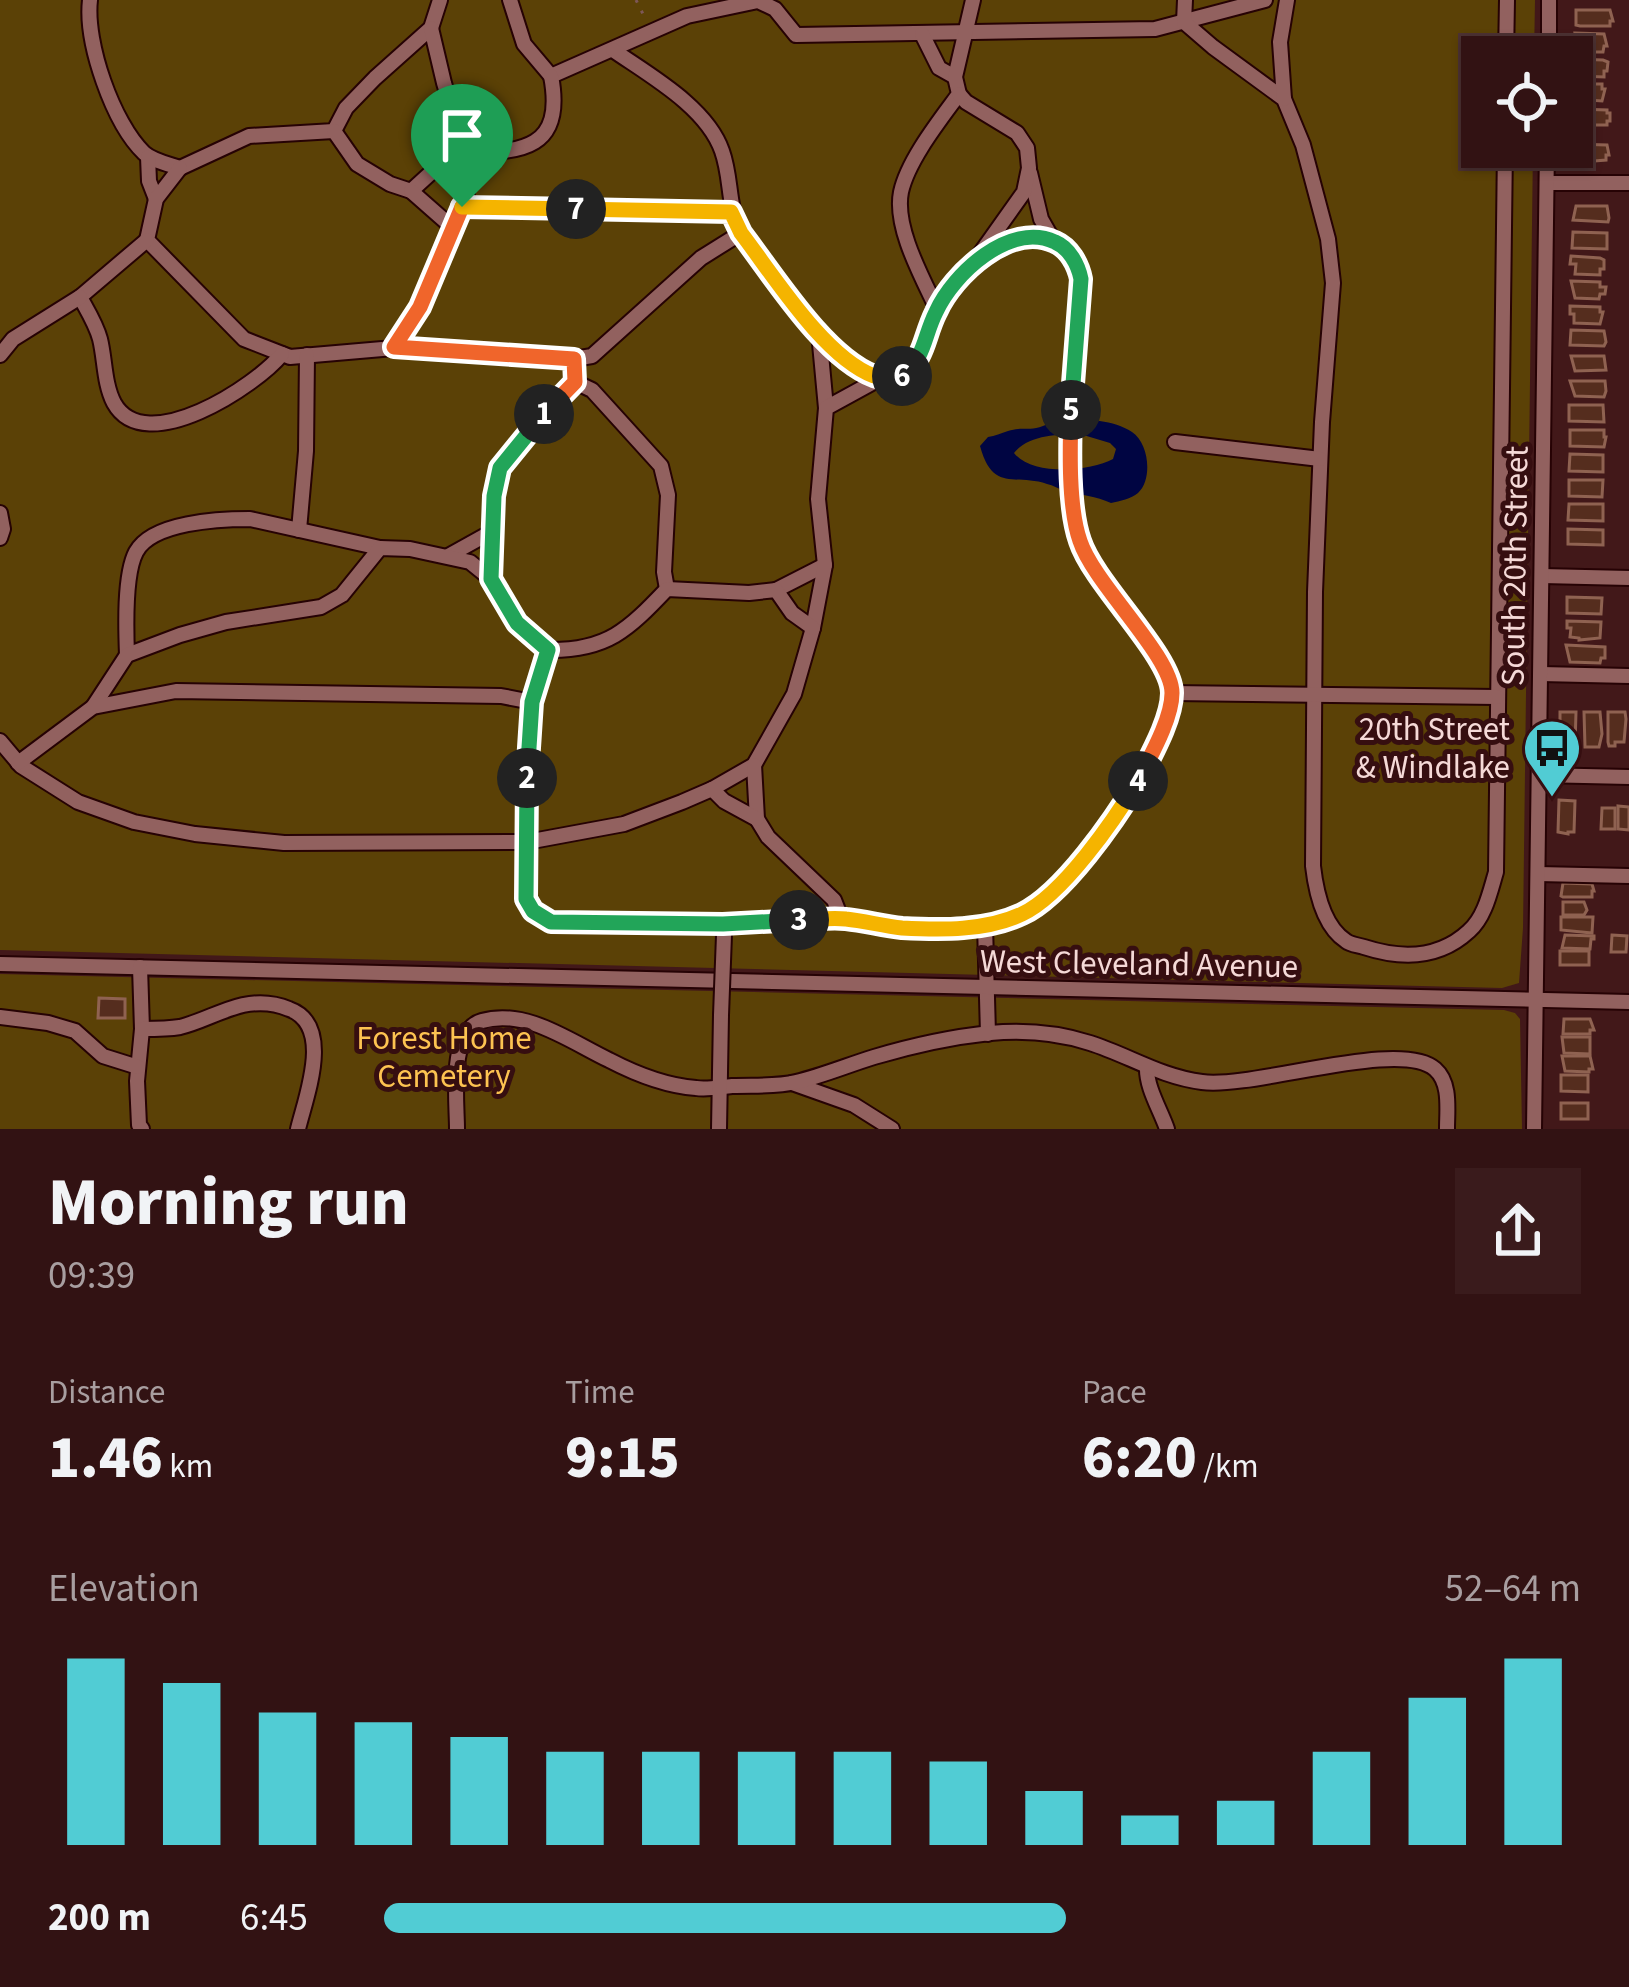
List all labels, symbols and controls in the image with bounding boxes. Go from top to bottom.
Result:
map controls [1461,36,1593,168]
button: locate [1461,36,1593,168]
pin [411,84,513,207]
icon: arrive [429,102,495,168]
pin: 7 [546,179,606,239]
text: 7 [567,185,585,232]
pin: 6 [872,346,932,406]
text: 6 [893,352,911,399]
pin: 5 [1041,380,1101,440]
pin: 1 [514,384,574,444]
text: 5 [1062,386,1080,433]
text: 1 [535,390,553,437]
street label: South 20th Street [1489,445,1541,687]
place label: 20th Street & Windlake [1356,706,1510,791]
bus stop icon: 20th Street & Windlake [1521,717,1583,799]
pin: 2 [497,748,557,808]
pin: 4 [1108,751,1168,811]
text: 2 [518,754,536,801]
text: 4 [1129,757,1147,804]
pin: 3 [769,890,829,950]
text: 3 [790,896,808,943]
street label: West Cleveland Avenue [979,938,1299,990]
park label: Forest Home Cemetery [356,1015,532,1100]
text: Morning run [48,1156,409,1250]
button: share [1455,1168,1581,1294]
text: 09:39 [48,1248,135,1304]
text: Distance [48,1369,165,1416]
text: Time [565,1369,635,1416]
text: Pace [1082,1369,1147,1416]
text: 1.46 [48,1416,163,1501]
text: 9:15 [565,1416,680,1501]
text: 6:20 [1082,1416,1197,1501]
text: km [163,1443,213,1490]
text: /km [1197,1443,1259,1490]
text: Elevation [48,1561,200,1617]
text: 52–64 m [1445,1561,1581,1617]
text: 200 m [48,1890,151,1946]
text: 6:45 [240,1890,308,1946]

